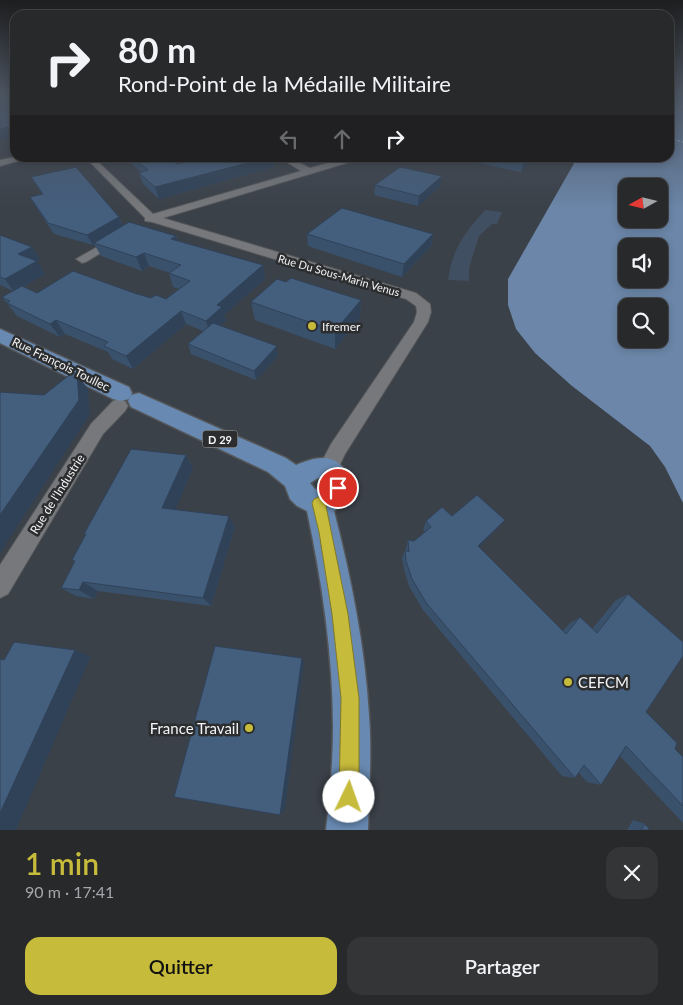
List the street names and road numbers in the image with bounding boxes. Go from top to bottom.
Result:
street label: Rue Du Sous-Marin Venus [277,251,402,299]
street label: Rue François Toullec [10,334,112,394]
road number: D 29 [202,430,238,448]
street label: Rue de l'Industrie [26,451,88,537]

